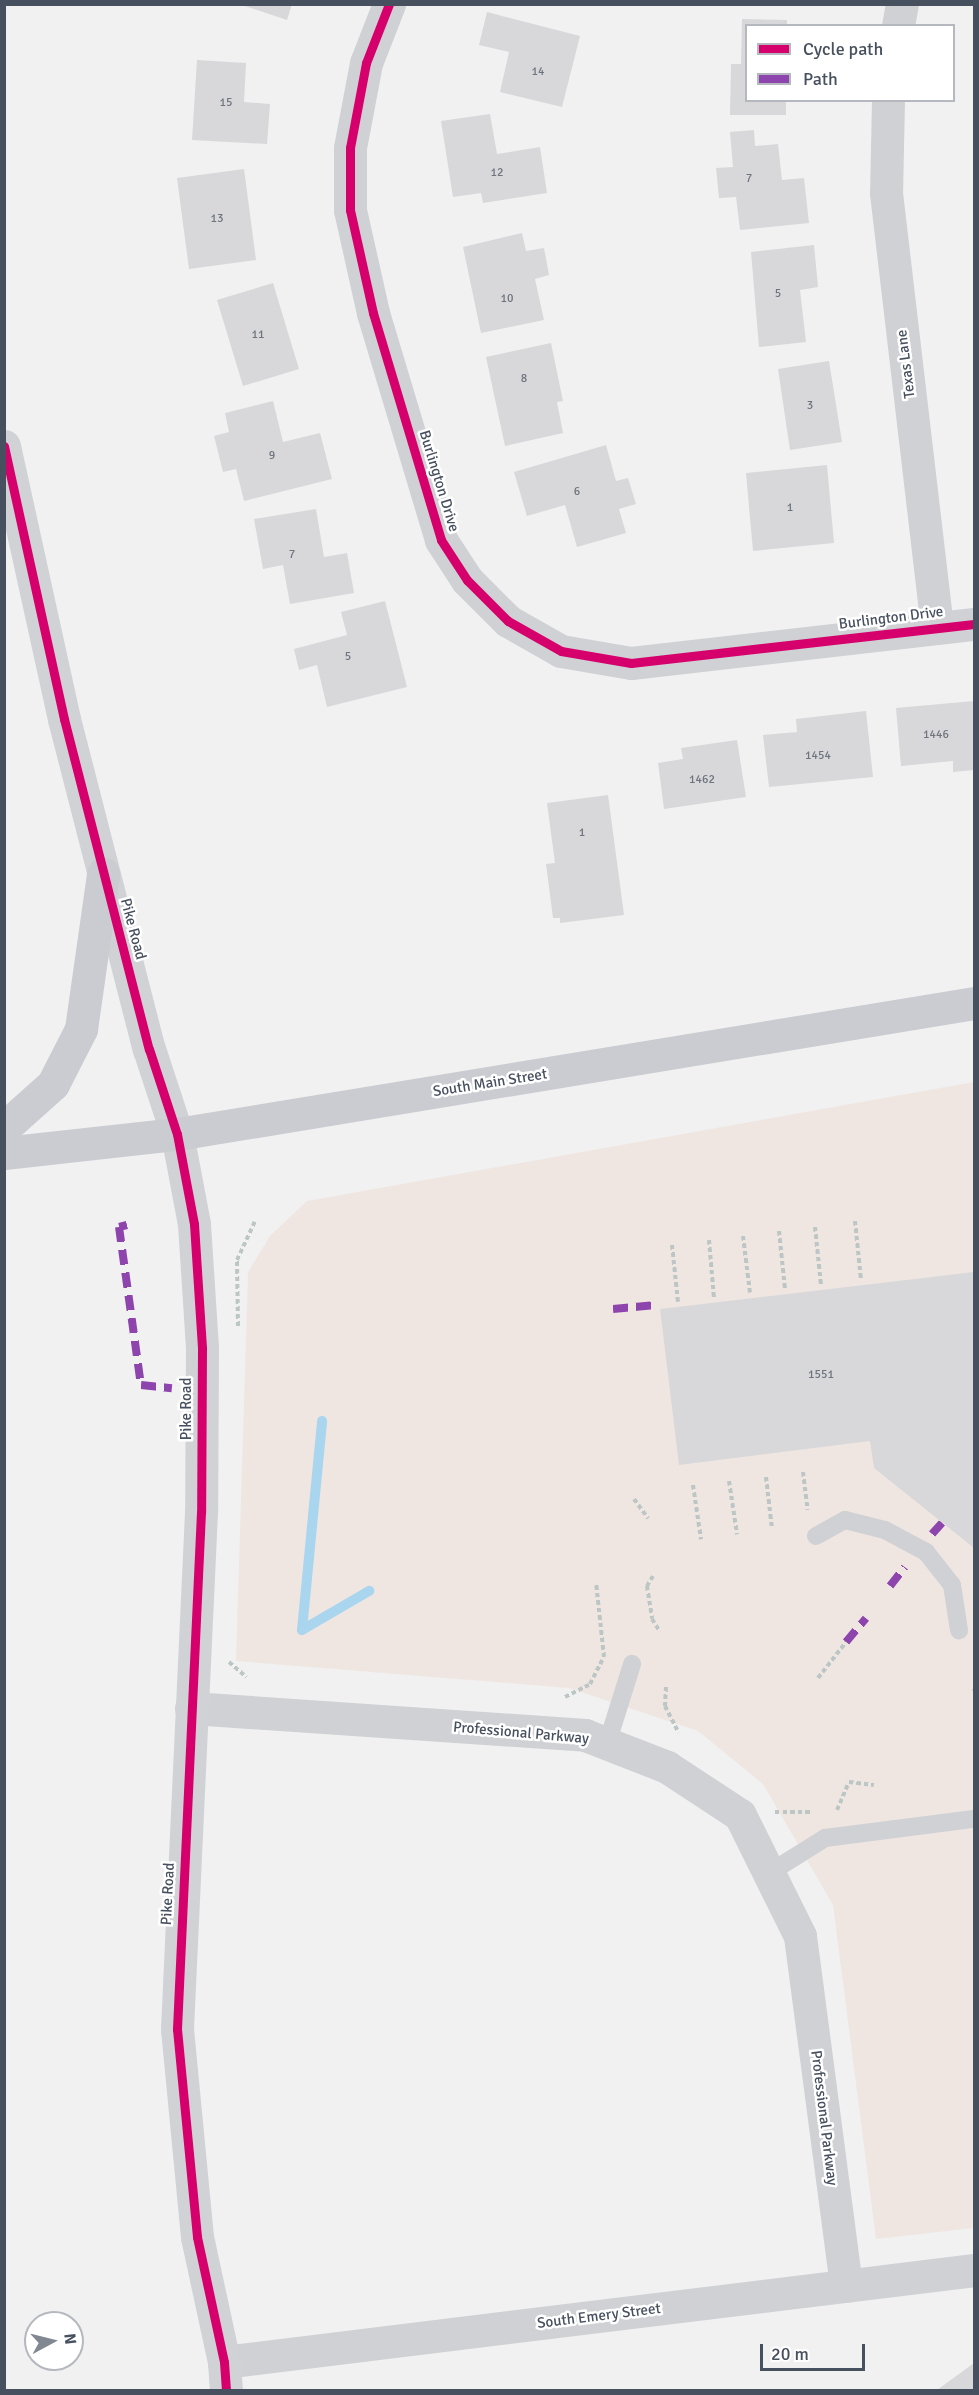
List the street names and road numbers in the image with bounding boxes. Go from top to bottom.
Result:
street label: Texas Lane [893,329,919,399]
street label: Burlington Drive [415,428,463,534]
street label: Burlington Drive [838,603,944,633]
street label: Pike Road [116,896,150,962]
street label: South Main Street [432,1065,548,1101]
street label: Pike Road [178,1378,196,1440]
street label: Professional Parkway [452,1718,590,1748]
street label: Pike Road [157,1862,179,1926]
street label: Professional Parkway [807,2049,841,2187]
street label: South Emery Street [536,2299,662,2333]

